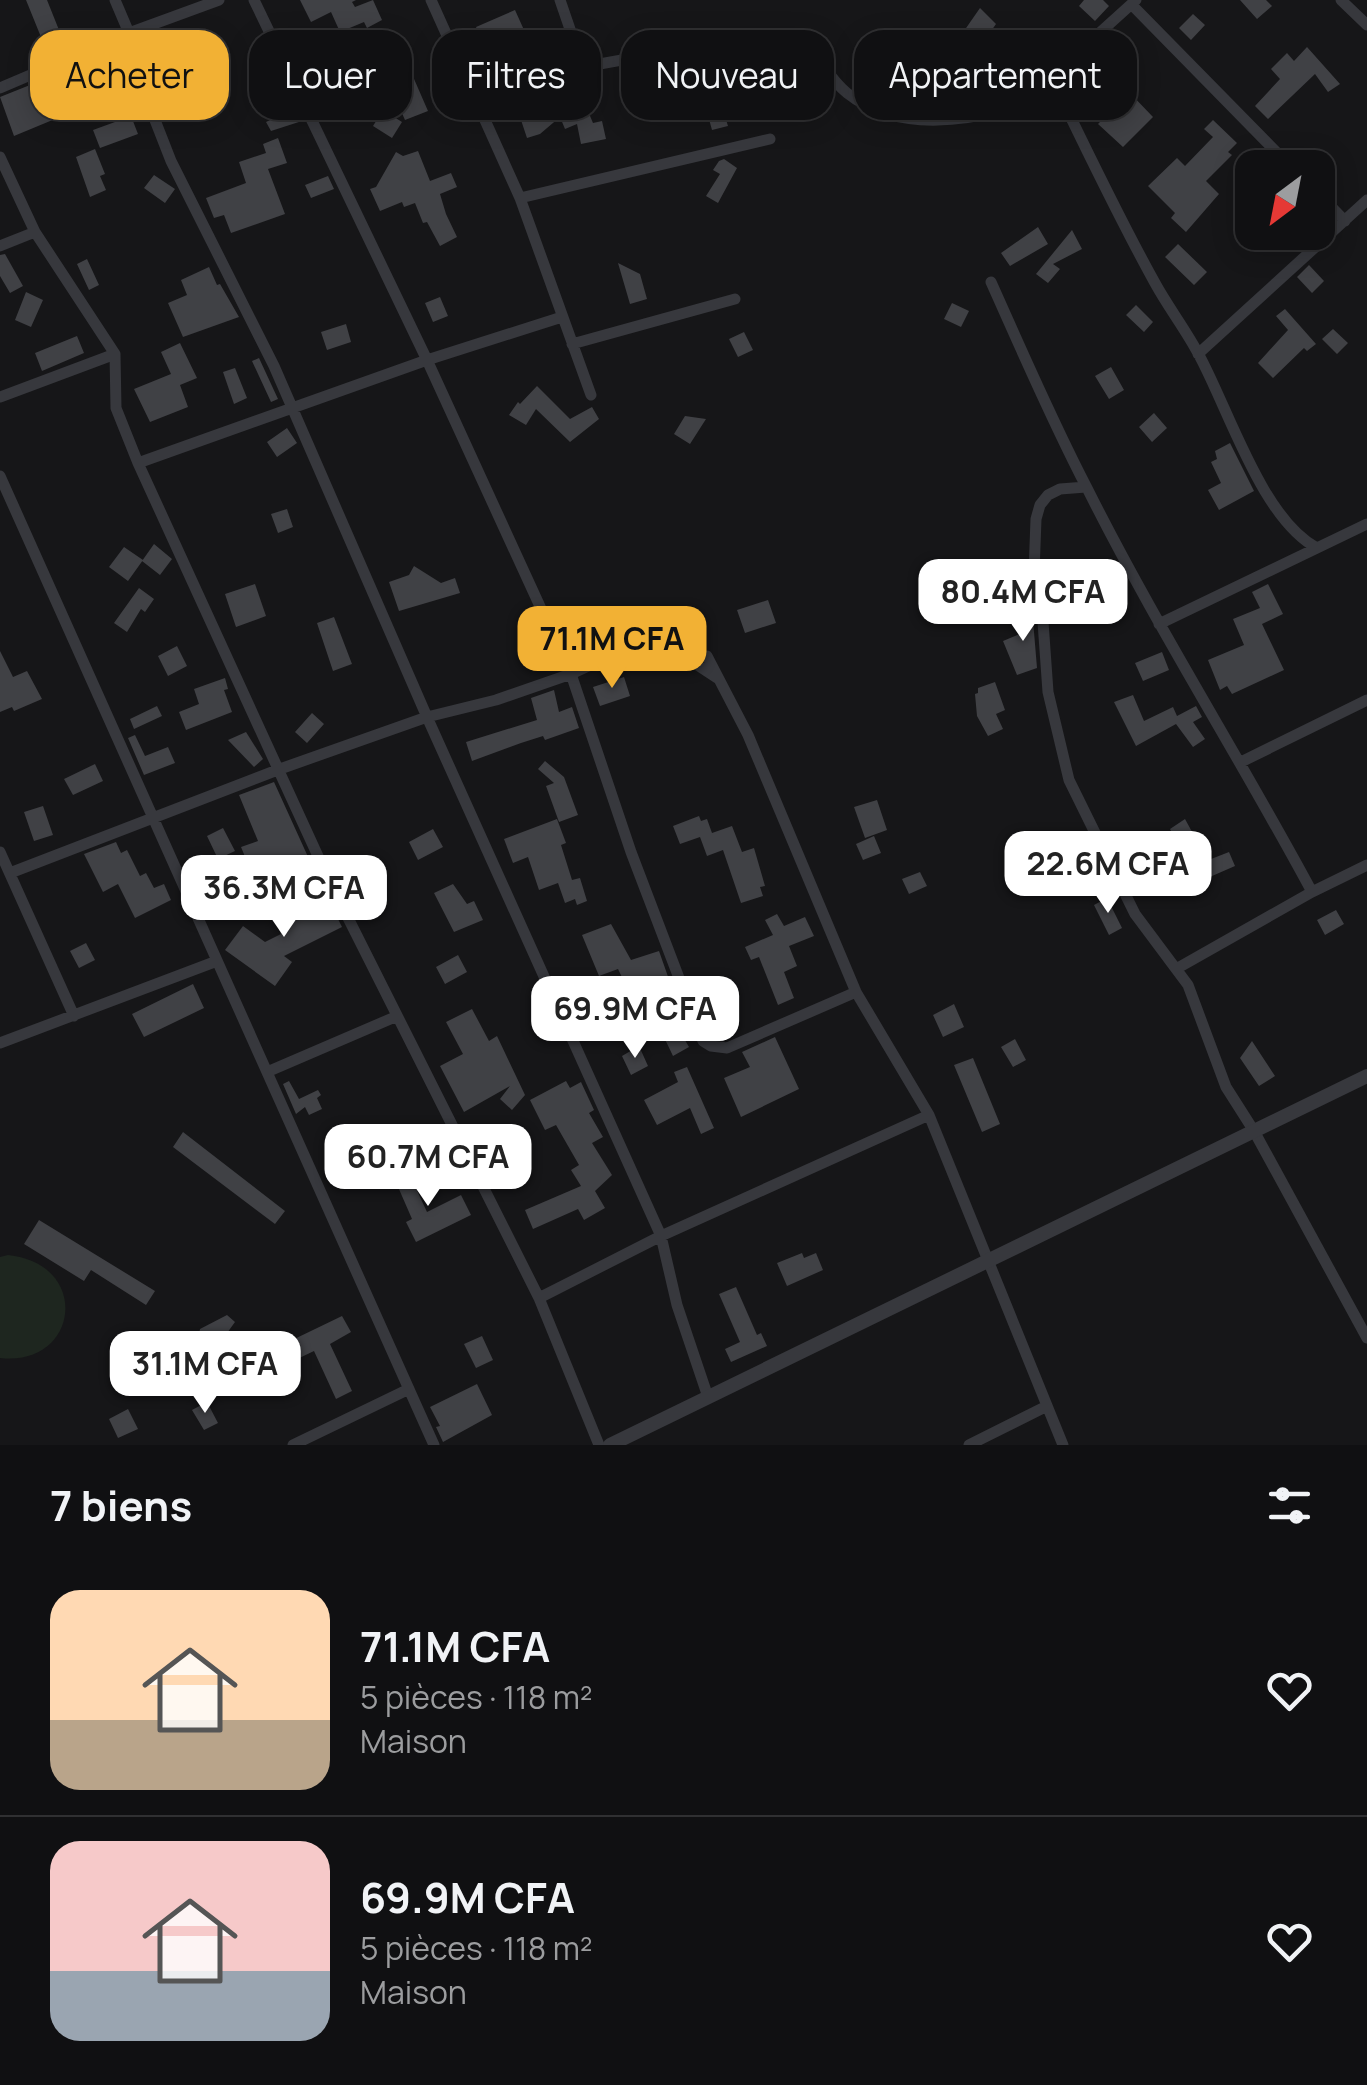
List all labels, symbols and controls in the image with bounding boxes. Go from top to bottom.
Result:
chip: Acheter [30,30,229,120]
chip: Louer [249,30,412,120]
chip: Filtres [432,30,601,120]
chip: Nouveau [621,30,834,120]
chip: Appartement [854,30,1137,120]
north arrow [1235,150,1335,250]
map controls [1235,150,1335,250]
pin: 80.4M CFA [909,559,1137,644]
text: 80.4M CFA [940,569,1106,613]
pin: 71.1M CFA [498,606,726,691]
text: 71.1M CFA [540,616,684,660]
pin: 22.6M CFA [994,831,1222,916]
text: 22.6M CFA [1027,841,1190,885]
pin: 36.3M CFA [170,855,398,940]
text: 36.3M CFA [203,865,365,909]
pin: 69.9M CFA [521,976,749,1061]
text: 69.9M CFA [553,986,717,1030]
pin: 60.7M CFA [314,1124,542,1209]
text: 60.7M CFA [346,1134,510,1178]
pin: 31.1M CFA [91,1331,319,1416]
text: 31.1M CFA [132,1341,278,1385]
text: 7 biens [50,1476,192,1534]
icon: filters [1262,1478,1317,1533]
text: 71.1M CFA [360,1617,550,1675]
icon: home [130,1630,250,1750]
icon: heart [1262,1663,1317,1718]
text: 5 pièces · 118 m² [360,1675,593,1719]
text: Maison [360,1719,467,1763]
text: 69.9M CFA [360,1868,575,1926]
icon: home [130,1881,250,2001]
icon: heart [1262,1914,1317,1969]
text: 5 pièces · 118 m² [360,1926,593,1970]
text: Maison [360,1970,467,2014]

